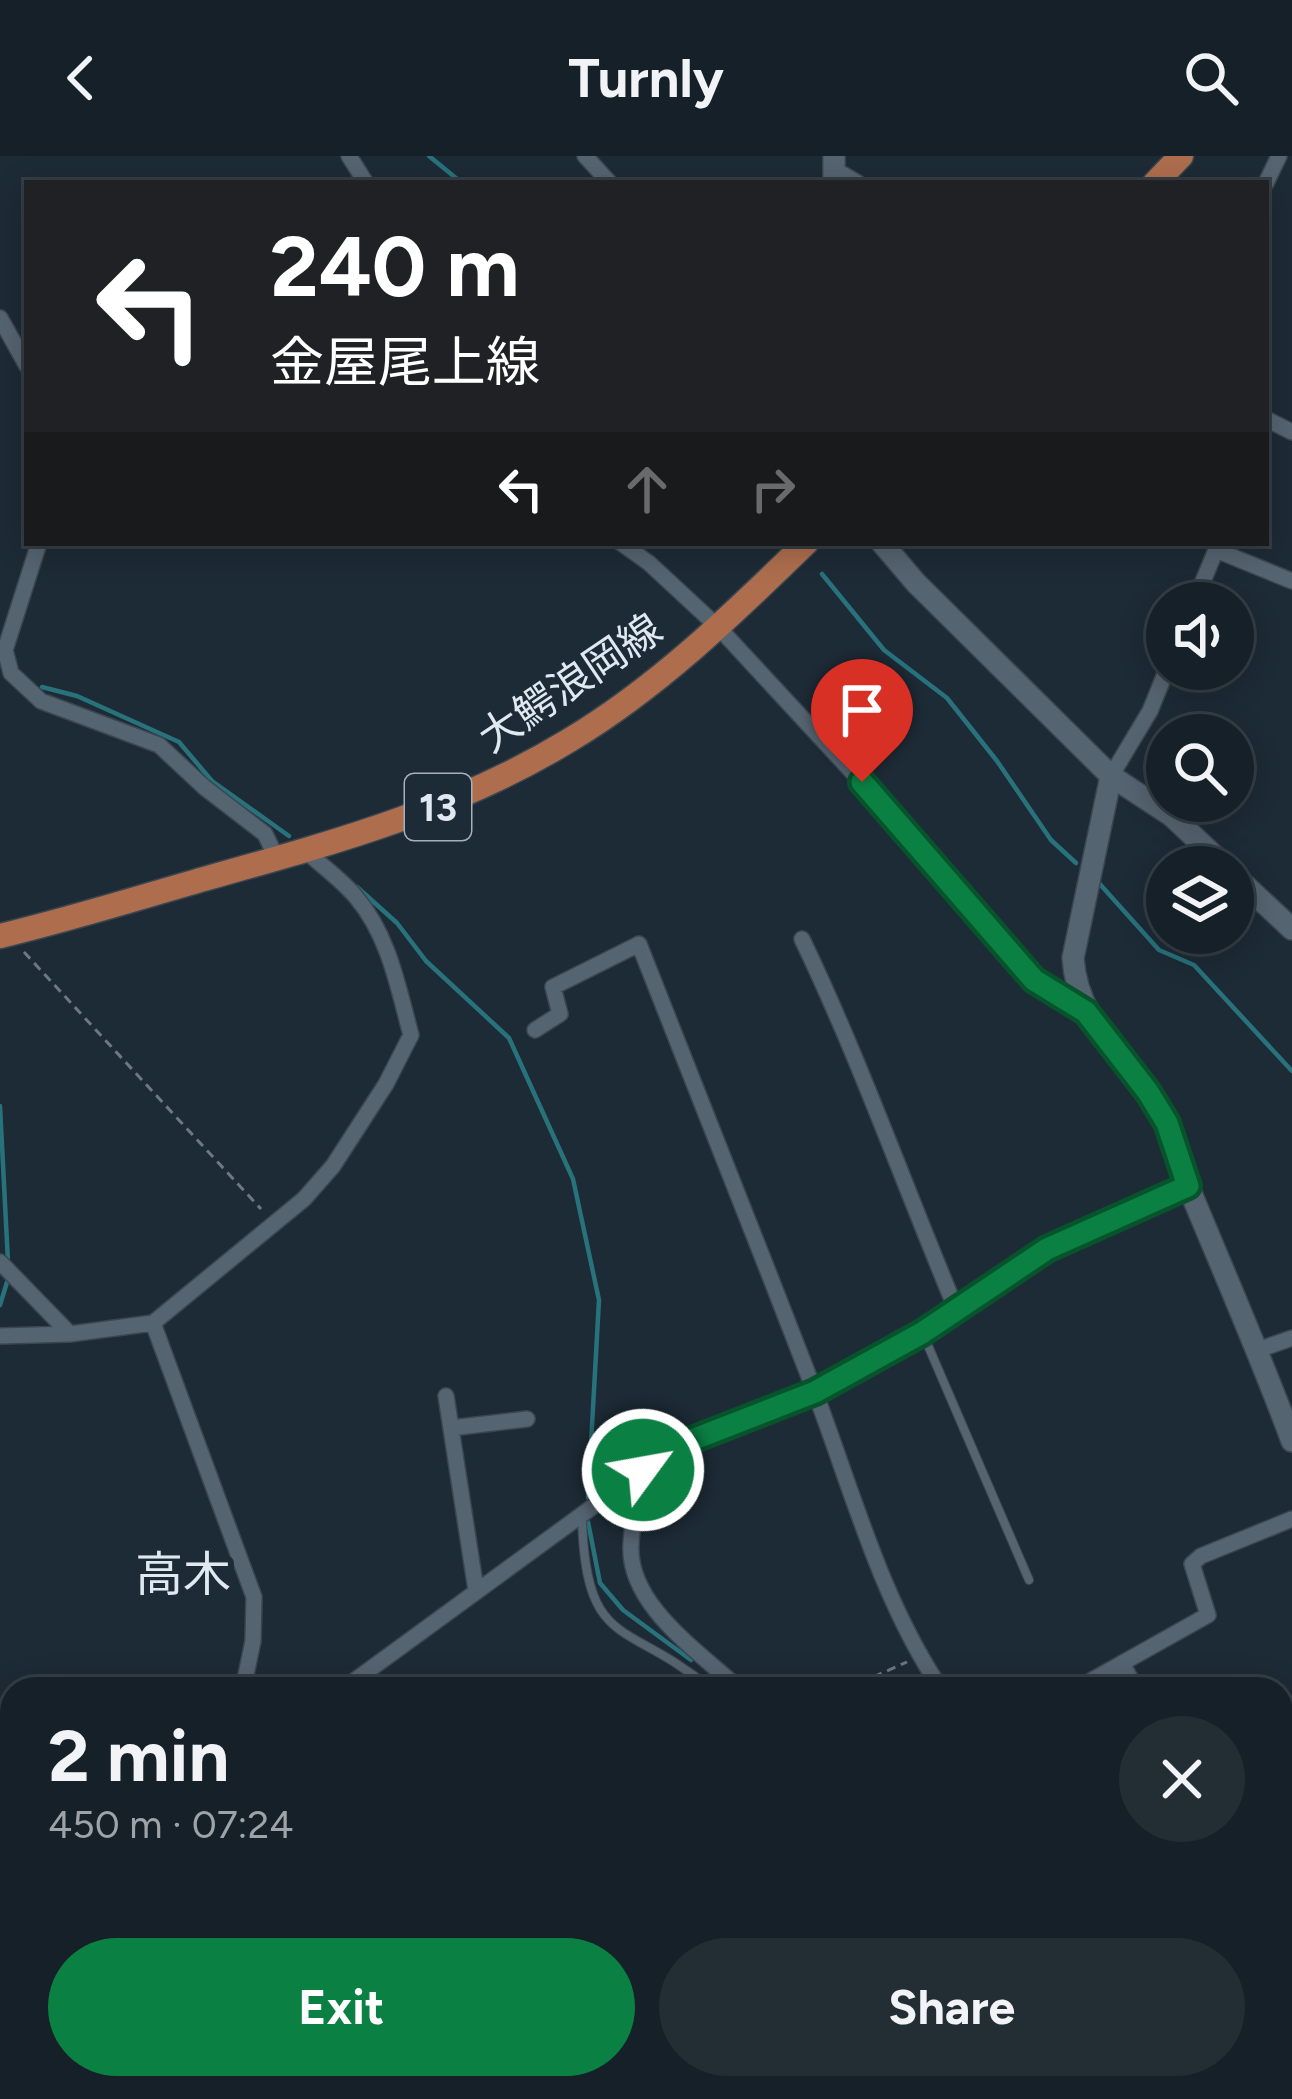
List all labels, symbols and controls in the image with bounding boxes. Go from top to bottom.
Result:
icon: back [48,45,114,111]
icon: search [1178,45,1244,111]
text: Turnly [568,46,724,111]
text: 240 m [270,216,519,317]
icon: left [72,228,228,384]
text: 金屋尾上線 [270,330,540,395]
icon: left [488,456,554,522]
icon: ahead [614,456,680,522]
icon: right [740,456,806,522]
map controls [1146,582,1254,954]
button: sound [1146,582,1254,690]
street label: 大鰐浪岡線 [469,603,671,763]
pin [811,659,913,782]
icon: arrive [829,677,895,743]
button: search [1146,714,1254,822]
road number: 13 [405,774,471,840]
button: layers [1146,846,1254,954]
position arrow [580,1407,706,1533]
district label: 高木 [135,1545,231,1603]
text: 2 min [48,1713,229,1799]
button: close [1119,1716,1245,1842]
text: 450 m · 07:24 [48,1801,293,1848]
button: Exit [48,1938,635,2076]
button: Share [659,1938,1245,2076]

